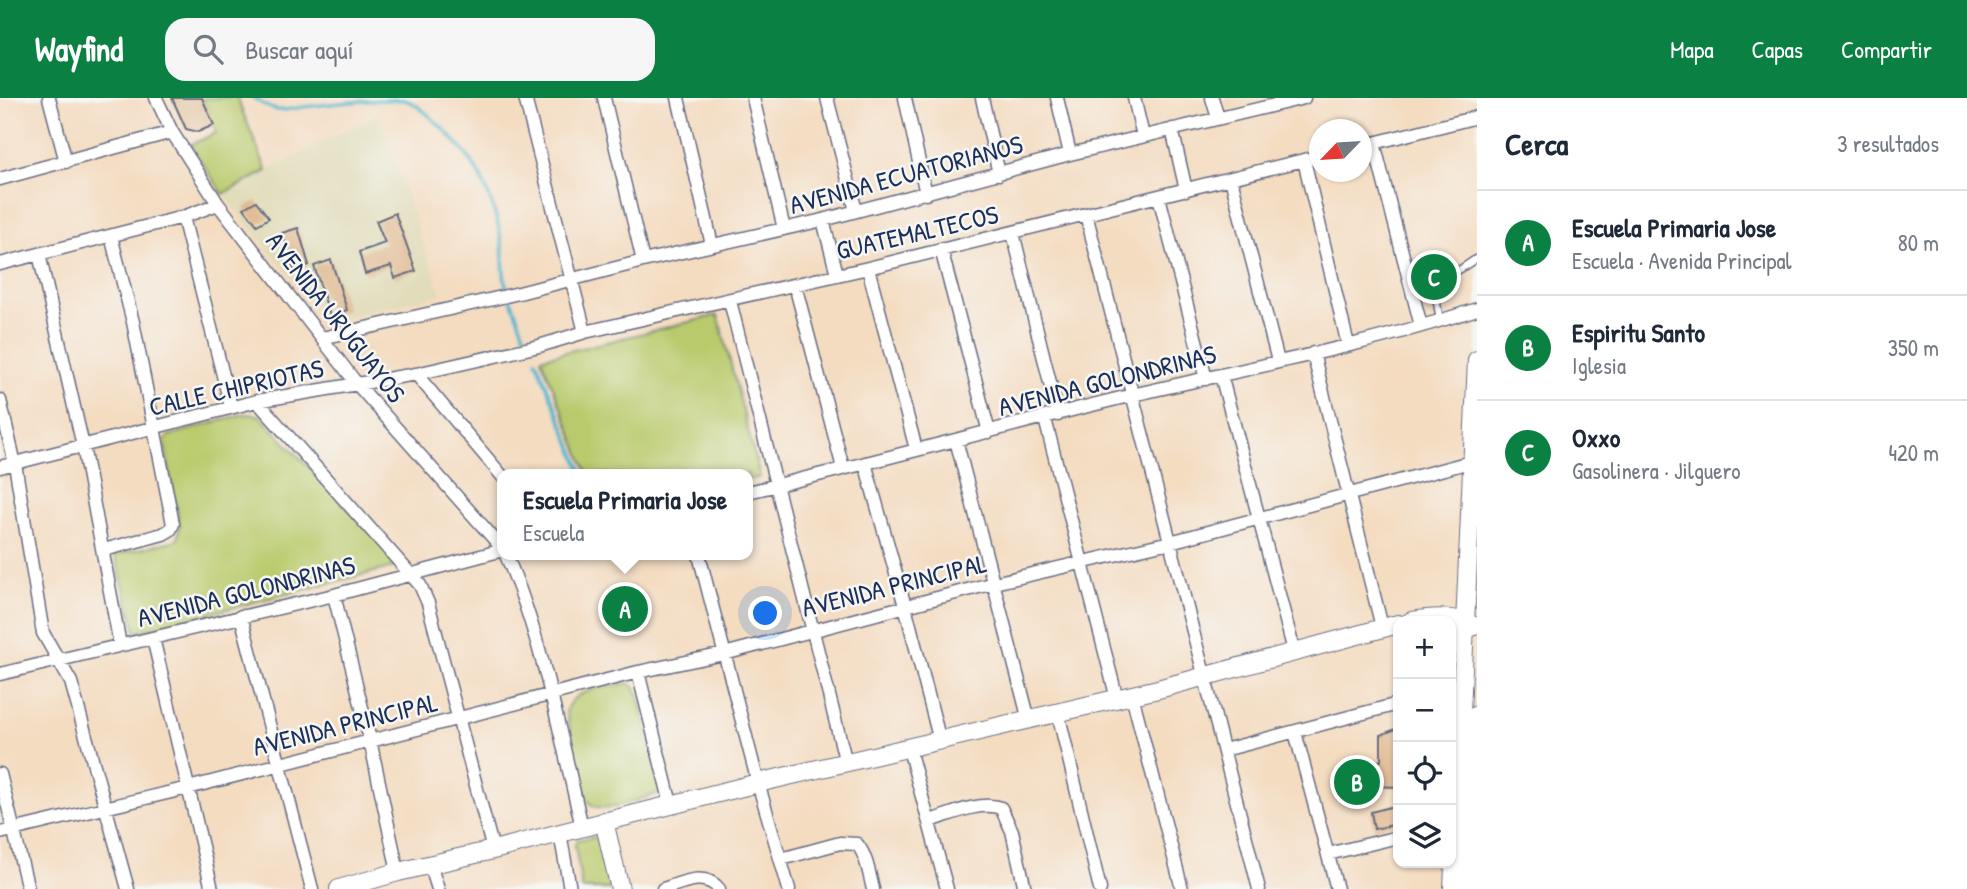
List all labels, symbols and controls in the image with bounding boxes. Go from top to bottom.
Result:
search box [165,18,655,81]
text: Wayfind [35,27,123,71]
icon: search [189,30,227,68]
text: Buscar aquí [245,32,354,67]
text: Mapa [1670,33,1714,65]
text: Capas [1752,33,1803,65]
text: Compartir [1841,33,1932,65]
north arrow [1309,119,1372,182]
text: Cerca [1505,124,1568,164]
street label: AVENIDA ECUATORIANOS [786,126,1026,222]
text: 3 resultados [1837,128,1939,159]
street label: GUATEMALTECOS [833,196,1002,268]
text: Escuela Primaria Jose [1572,210,1776,245]
street label: AVENIDA URUGUAYOS [258,224,414,410]
text: A [1522,227,1534,258]
text: 80 m [1898,227,1939,258]
text: Escuela · Avenida Principal [1572,245,1792,276]
pin: C [1411,251,1457,303]
text: Espiritu Santo [1572,315,1705,350]
text: B [1522,332,1534,363]
text: 350 m [1888,332,1939,363]
street label: AVENIDA GOLONDRINAS [994,336,1220,424]
street label: CALLE CHIPRIOTAS [145,350,327,424]
text: Iglesia [1572,350,1626,381]
text: Oxxo [1572,420,1620,455]
text: C [1522,437,1534,468]
text: 420 m [1888,437,1939,468]
text: Gasolinera · Jilguero [1572,455,1741,486]
popup [497,469,753,560]
text: Escuela Primaria Jose [523,482,727,517]
text: Escuela [523,517,584,548]
street label: AVENIDA PRINCIPAL [798,545,990,625]
street label: AVENIDA GOLONDRINAS [133,547,359,635]
pin: A [602,583,648,635]
your location [748,596,782,630]
map controls [1393,616,1456,868]
button: + [1393,616,1456,679]
button: − [1393,679,1456,742]
street label: AVENIDA PRINCIPAL [249,684,441,764]
button: locate [1393,742,1456,805]
pin: B [1334,756,1380,808]
button: layers [1393,805,1456,868]

